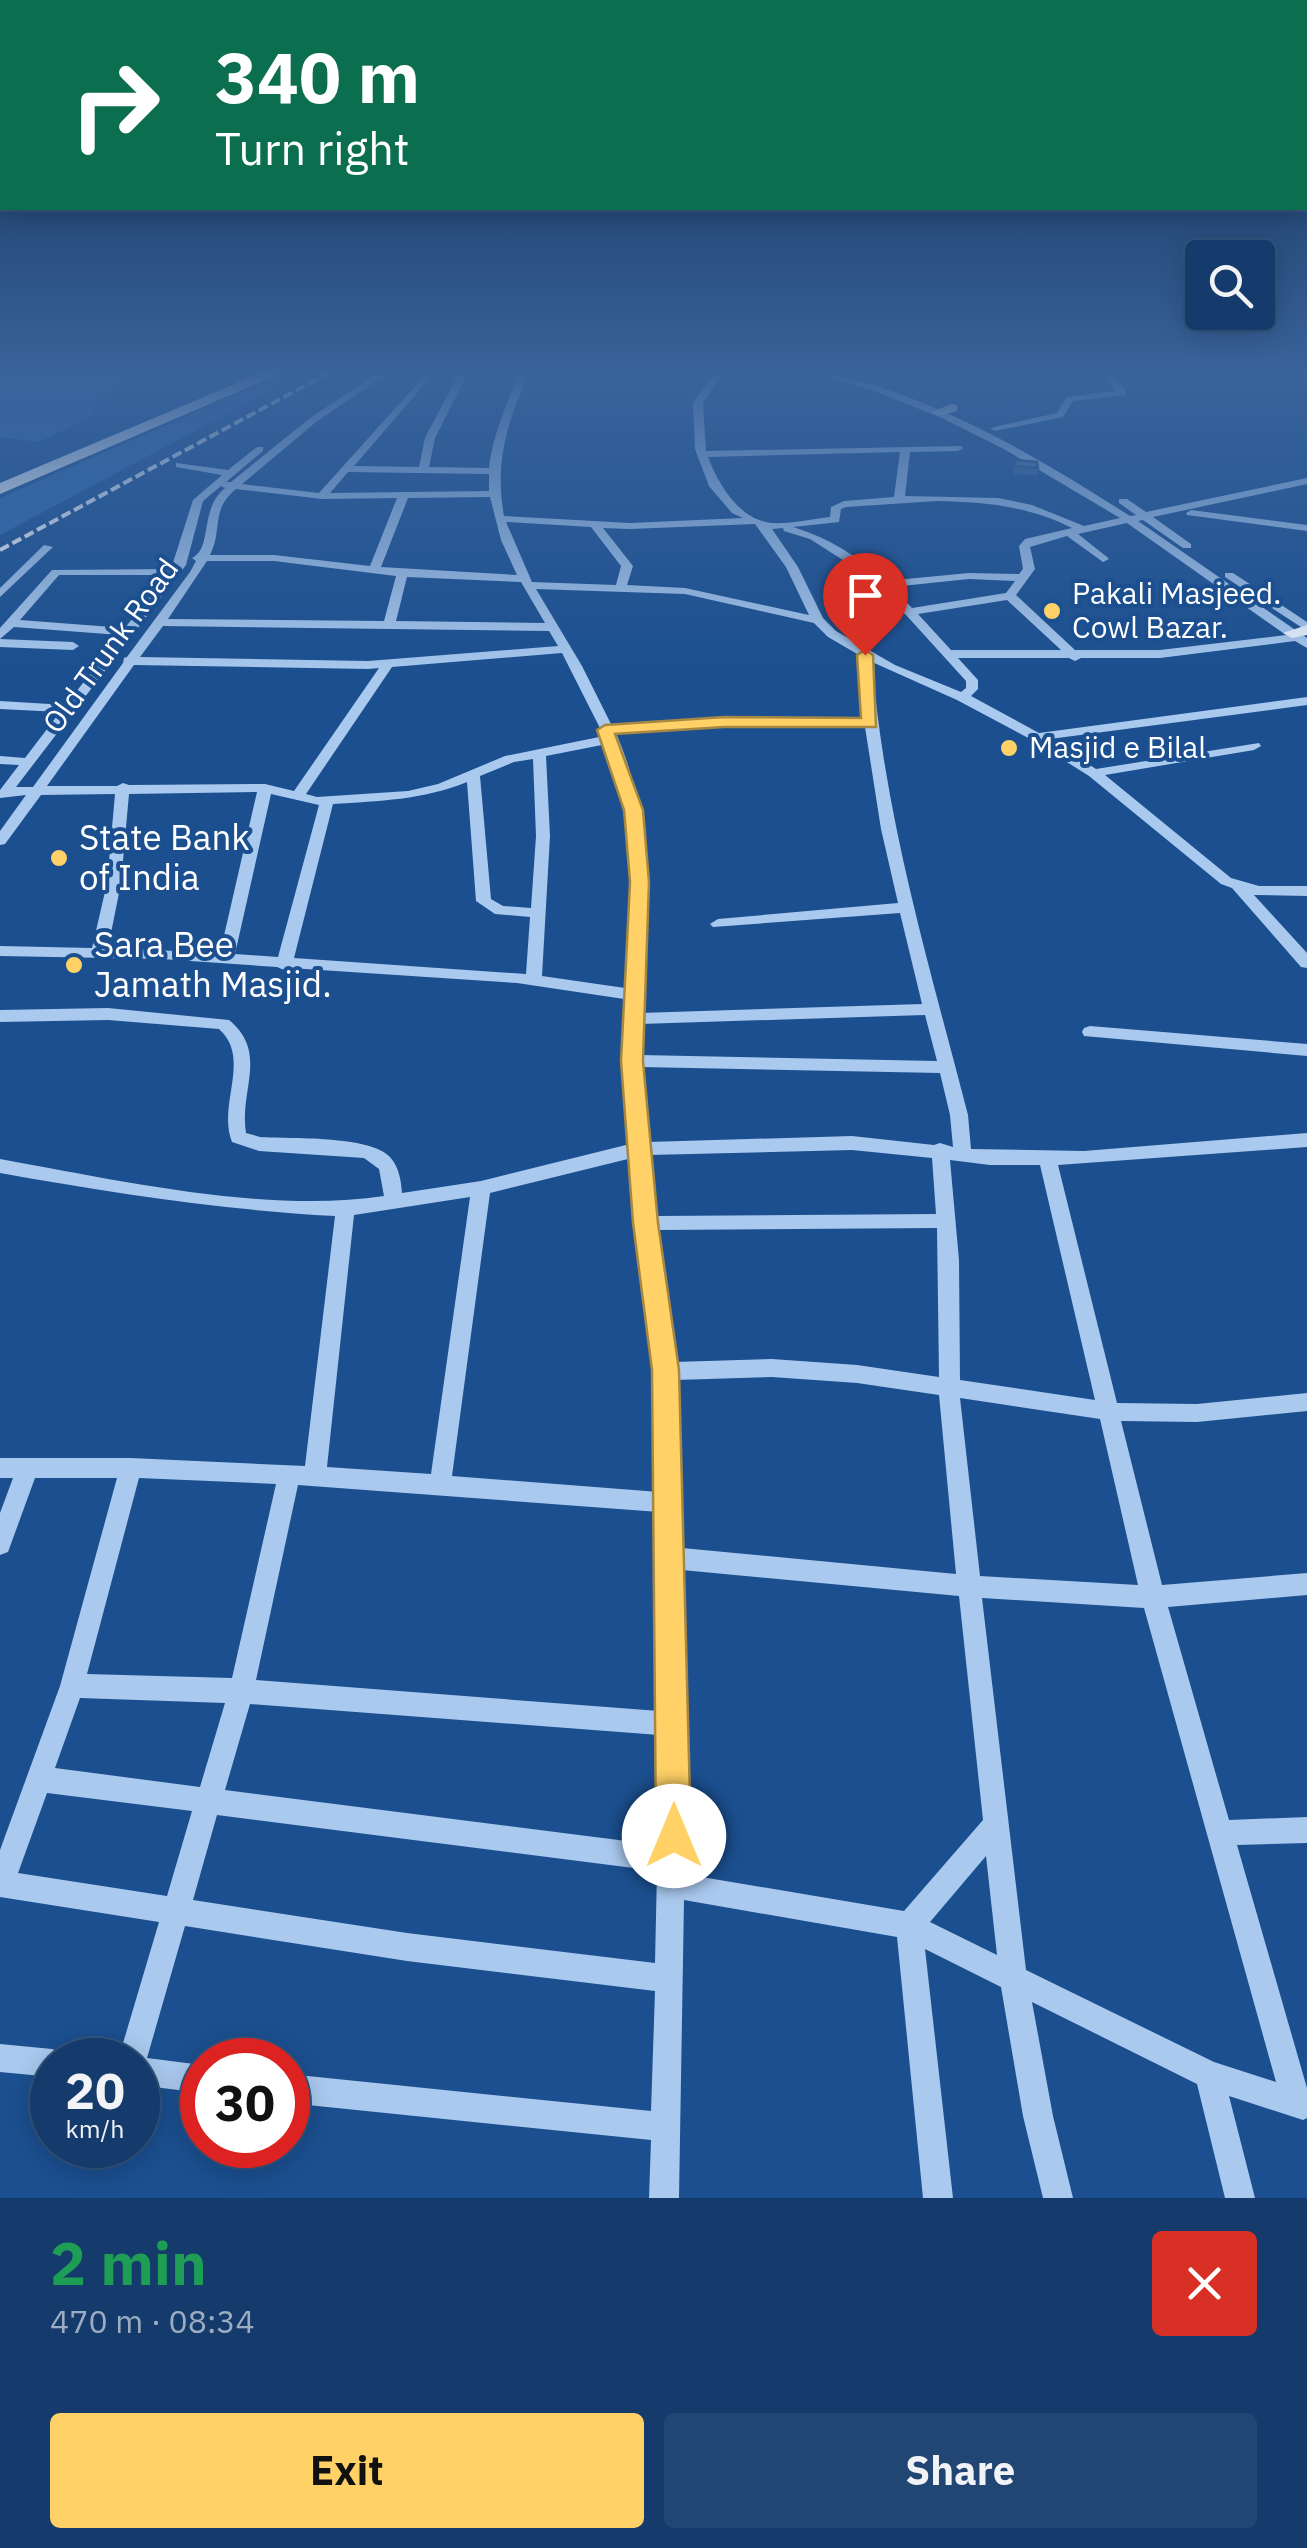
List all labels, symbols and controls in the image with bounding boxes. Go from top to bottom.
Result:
text: 340 m [215,31,420,122]
icon: right [50,40,180,170]
text: Turn right [215,119,410,177]
map controls [1185,240,1275,330]
button: search [1185,240,1275,330]
street label: Old Trunk Road [33,550,186,740]
pin [823,553,908,656]
icon: arrive [838,568,893,623]
place label: Pakali Masjeed. Cowl Bazar. [1072,573,1281,646]
marker: Pakali Masjeed. Cowl Bazar. [1041,600,1063,622]
place label: Masjid e Bilal [1029,727,1206,766]
marker: Masjid e Bilal [998,737,1020,759]
place label: State Bank of India [79,814,250,900]
marker: State Bank of India [48,847,70,869]
place label: Sara Bee Jamath Masjid. [94,921,332,1007]
marker: Sara Bee Jamath Masjid. [63,954,85,976]
position arrow [622,1784,726,1888]
speed limit sign: 30 [180,2038,310,2168]
text: 20 [65,2058,125,2123]
text: km/h [66,2112,124,2145]
text: 2 min [50,2223,207,2302]
button: close [1152,2231,1257,2336]
text: 470 m · 08:34 [50,2300,255,2342]
button: Exit [50,2413,644,2528]
button: Share [664,2413,1257,2528]

